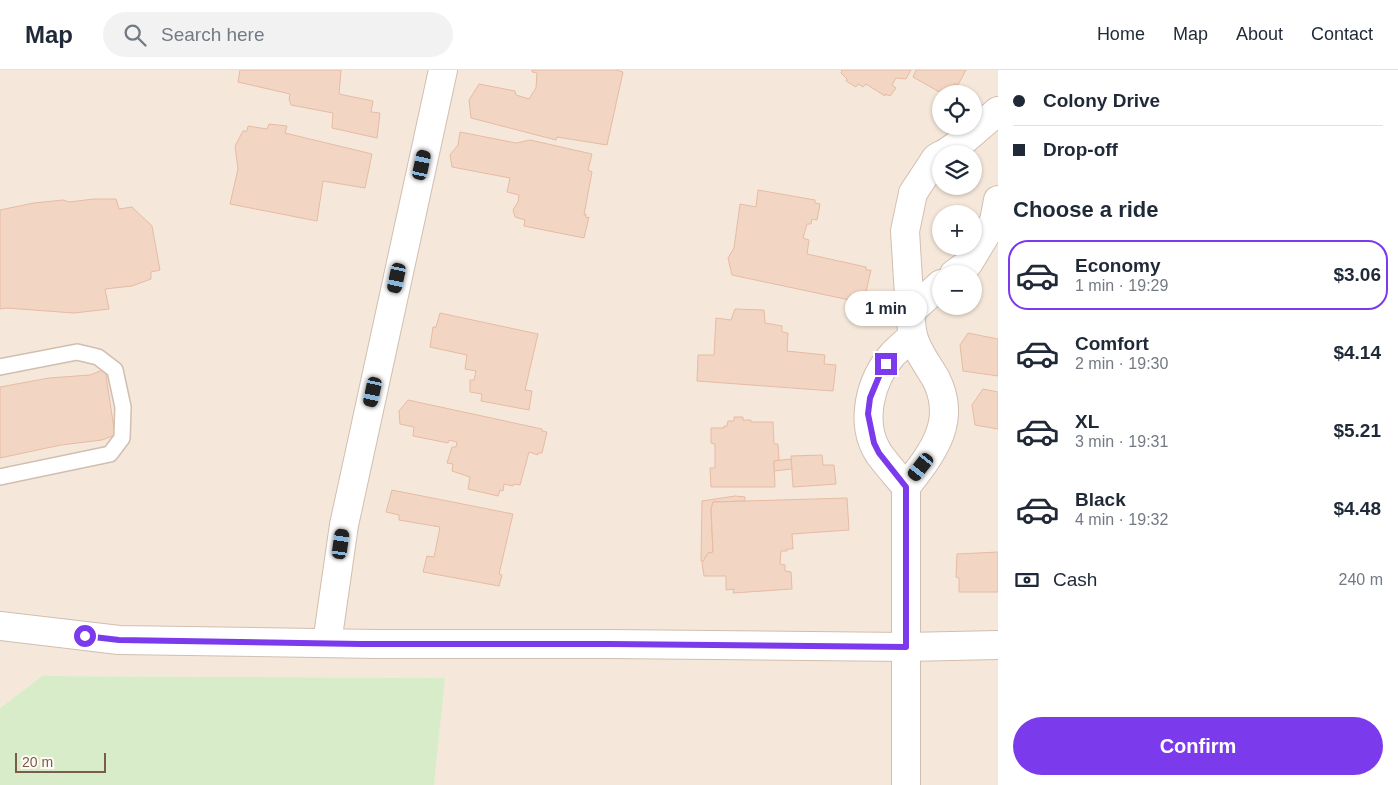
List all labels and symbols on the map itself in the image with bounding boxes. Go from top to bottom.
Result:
car [411,149,432,181]
car [386,262,407,294]
callout: 1 min [845,292,927,326]
route end [875,353,897,375]
car [362,376,383,408]
car [905,451,936,483]
car [331,528,350,560]
route start [74,625,96,647]
scale bar [15,750,106,773]

